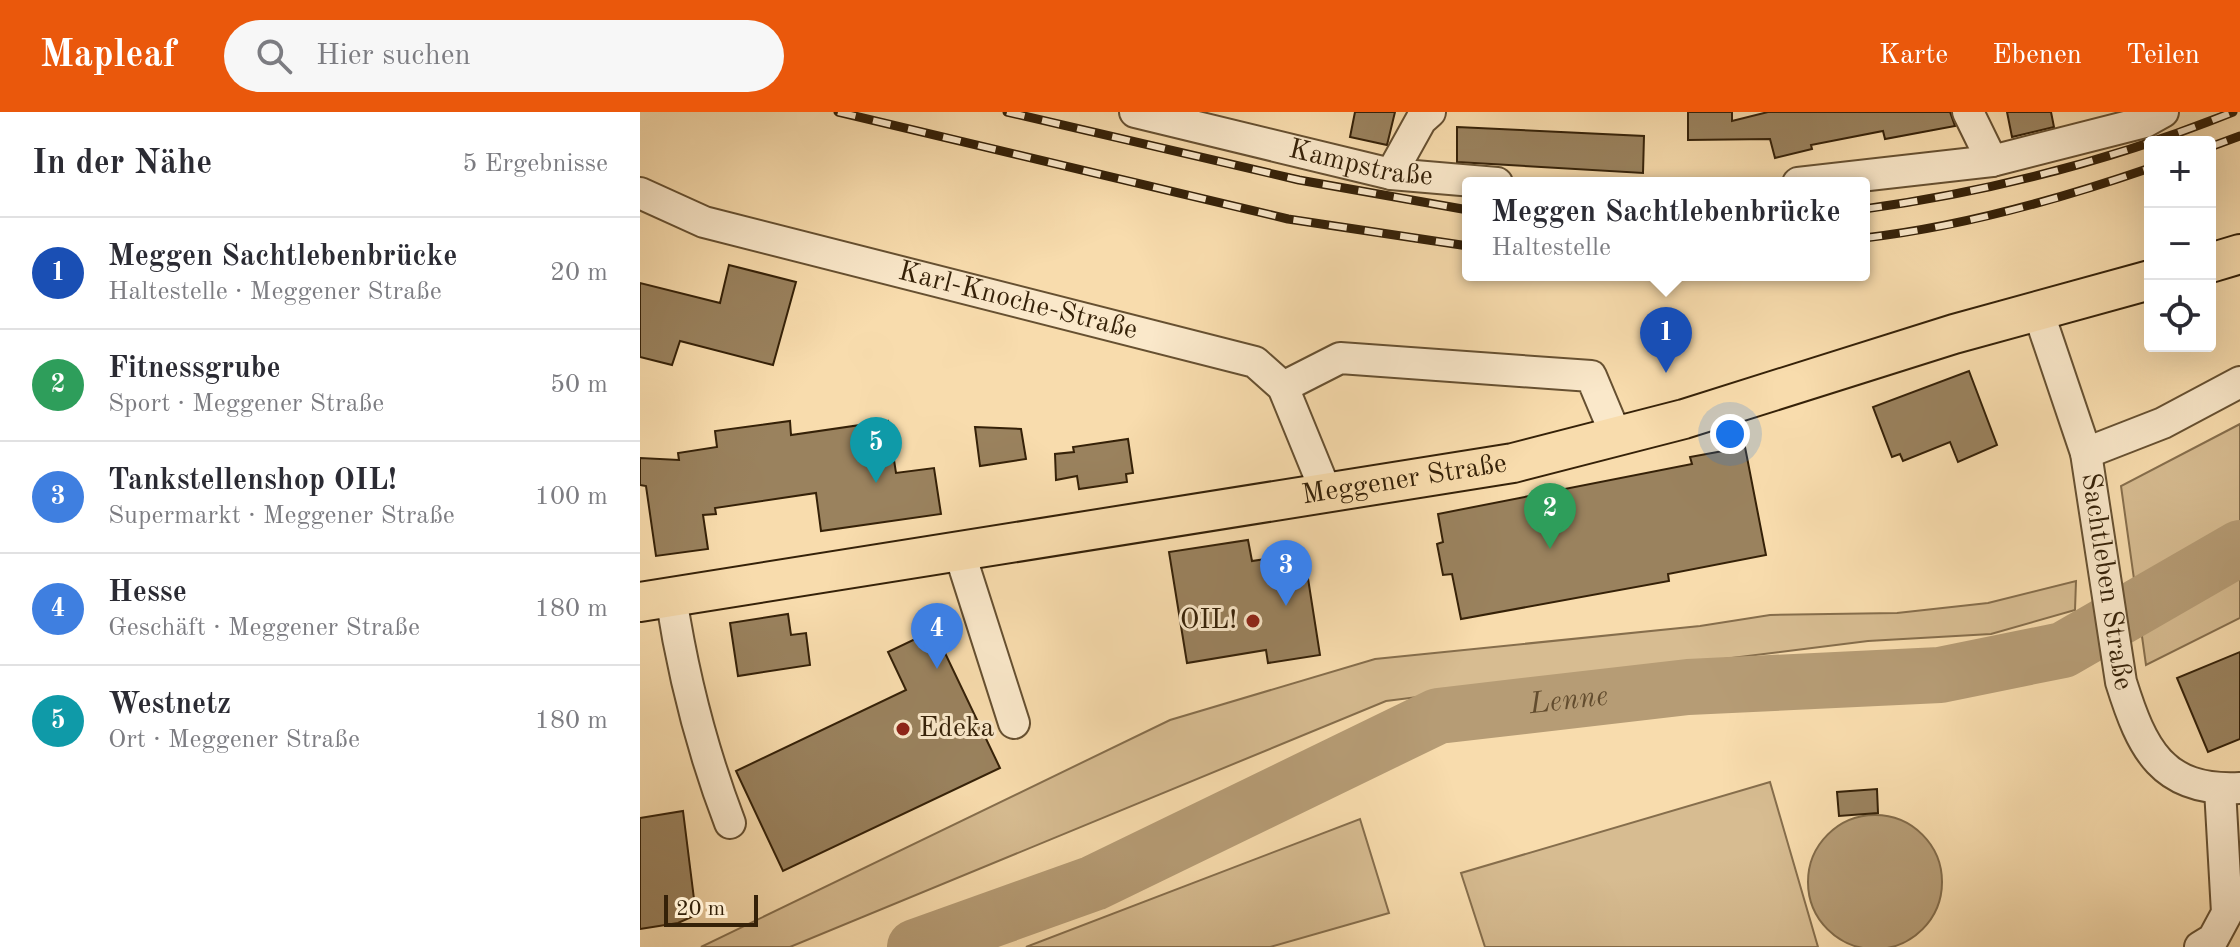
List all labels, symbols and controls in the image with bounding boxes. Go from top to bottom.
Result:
search box [224,20,784,92]
icon: search [252,34,296,78]
text: Mapleaf [40,37,176,75]
text: Hier suchen [316,41,471,71]
text: Karte [1879,42,1948,70]
text: Ebenen [1992,42,2082,70]
text: Teilen [2126,42,2200,70]
street label: Kampstraße [1286,136,1434,191]
map controls [2144,136,2216,352]
button: + [2144,136,2216,208]
text: In der Nähe [32,147,212,181]
text: 5 Ergebnisse [462,151,608,177]
popup [1462,177,1870,281]
text: Meggen Sachtlebenbrücke [1491,198,1841,228]
button: − [2144,208,2216,280]
text: Haltestelle [1491,235,1611,261]
text: Meggen Sachtlebenbrücke [108,242,457,272]
street label: Karl-Knoche-Straße [895,258,1140,346]
text: 1 [50,260,66,286]
text: 20 m [550,260,608,286]
text: Haltestelle · Meggener Straße [108,279,442,305]
button: locate [2144,280,2216,352]
pin: 1 [1640,307,1692,373]
text: Fitnessgrube [108,354,281,384]
text: 2 [50,372,66,398]
text: 50 m [550,372,608,398]
text: Sport · Meggener Straße [108,391,384,417]
your location [1710,414,1750,454]
pin: 5 [850,417,902,483]
street label: Meggener Straße [1300,450,1509,510]
text: Tankstellenshop OIL! [108,466,397,496]
street label: Sachtleben Straße [2075,471,2137,694]
pin: 2 [1524,483,1576,549]
text: 3 [50,484,66,510]
text: 100 m [535,484,608,510]
text: Supermarkt · Meggener Straße [108,503,455,529]
pin: 3 [1260,540,1312,606]
text: Hesse [108,578,187,608]
text: 4 [50,596,66,622]
text: 180 m [535,596,608,622]
pin: 4 [911,603,963,669]
place label: OIL! [1180,607,1237,635]
marker: OIL! [1244,612,1262,630]
text: Geschäft · Meggener Straße [108,615,420,641]
water label: Lenne [1526,681,1610,720]
text: Westnetz [108,690,231,720]
text: 5 [50,708,66,734]
text: 180 m [535,708,608,734]
place label: Edeka [919,715,994,743]
marker: Edeka [894,720,912,738]
text: Ort · Meggener Straße [108,727,360,753]
scale bar [664,891,758,927]
text: 20 m [676,898,725,920]

